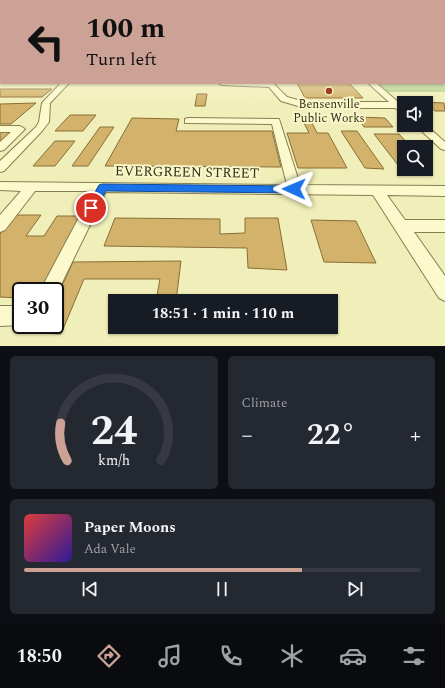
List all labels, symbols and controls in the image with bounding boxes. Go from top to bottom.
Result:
text: 100 m [86,7,165,50]
icon: left [20,16,72,68]
text: Turn left [86,46,157,73]
marker: Bensenville Public Works [324,86,334,96]
place label: Bensenville Public Works [293,95,365,128]
map controls [397,96,433,176]
button: sound [397,96,433,132]
button: search [397,140,433,176]
street label: EVERGREEN STREET [115,160,259,184]
position arrow [273,168,315,210]
pin [74,191,108,225]
icon: arrive [80,197,102,219]
speed limit sign: 30 [12,282,64,334]
text: 18:51 · 1 min · 110 m [152,302,294,325]
text: Climate [242,393,287,413]
text: 24 [90,399,137,462]
text: 22° [307,412,356,458]
text: − [242,419,253,452]
text: + [410,419,421,452]
text: km/h [98,449,130,471]
text: Paper Moons [84,516,176,539]
text: Ada Vale [84,539,136,559]
icon: previous [79,578,101,600]
icon: pause [211,578,233,600]
icon: next [344,578,366,600]
icon: directions [95,642,123,670]
icon: music [156,642,184,670]
icon: phone [217,642,245,670]
icon: climate [278,642,306,670]
icon: car [339,642,367,670]
icon: filters [400,642,428,670]
text: 18:50 [17,643,62,670]

